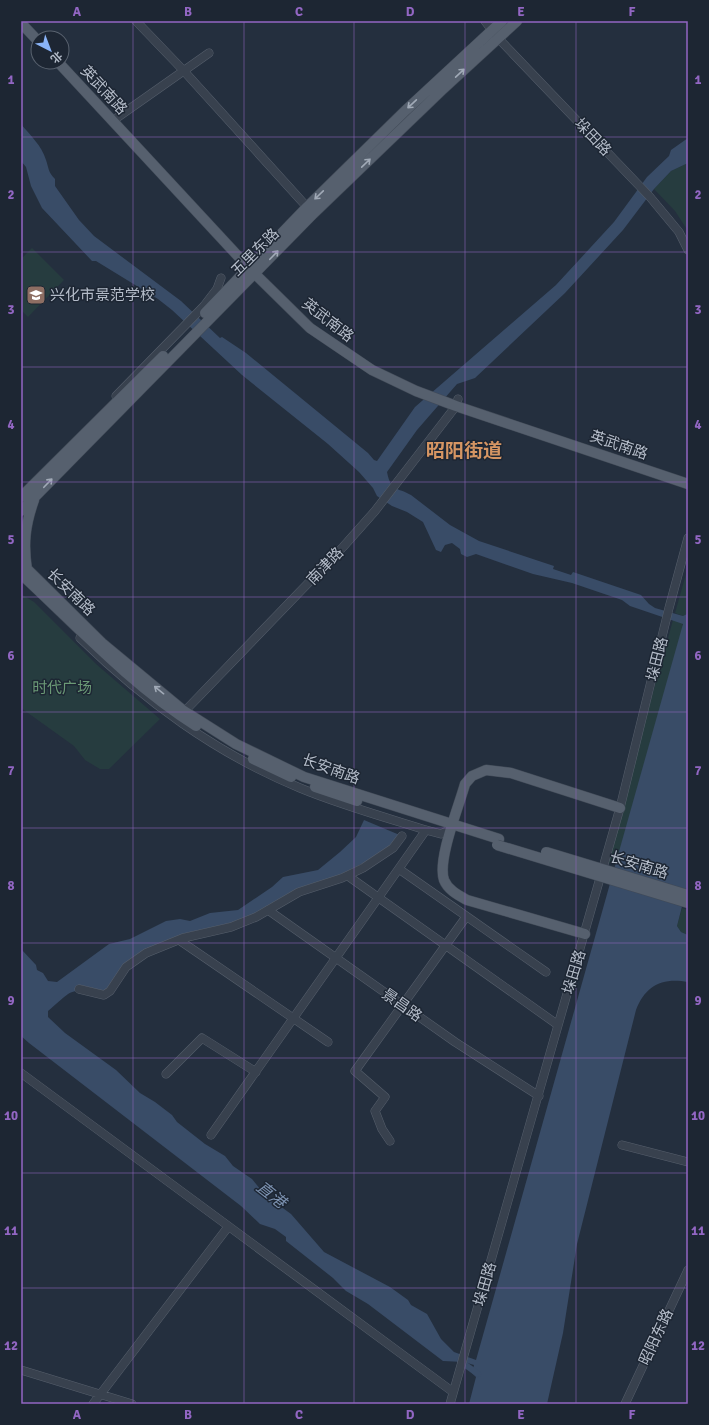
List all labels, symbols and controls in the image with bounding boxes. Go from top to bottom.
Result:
text: A [73,4,82,20]
text: B [184,4,192,20]
text: C [295,4,303,20]
text: D [406,4,415,20]
text: E [517,4,525,20]
text: F [629,4,636,20]
north arrow [30,30,70,70]
text: 北 [48,49,65,66]
street label: 英武南路 [77,62,131,118]
one-way arrow [455,68,465,78]
text: 1 [7,72,15,88]
text: 1 [694,72,702,88]
one-way arrow [407,100,417,109]
street label: 垛田路 [571,115,615,159]
one-way arrow [361,158,371,168]
text: 2 [7,187,15,203]
text: 2 [694,187,702,203]
one-way arrow [314,190,324,200]
street label: 五里东路 [227,224,283,280]
one-way arrow [269,250,279,260]
school or university icon: 兴化市景范学校 [25,284,47,306]
place label: 兴化市景范学校 [50,286,155,304]
street label: 英武南路 [299,294,357,346]
text: 3 [7,302,15,318]
text: 3 [694,302,702,318]
text: 4 [7,417,15,433]
text: 4 [694,417,702,433]
street label: 英武南路 [588,427,650,463]
district label: 昭阳街道 [426,439,502,463]
one-way arrow [44,478,53,488]
text: 5 [7,532,15,548]
text: 5 [694,532,702,548]
street label: 南津路 [303,544,347,588]
street label: 长安南路 [43,565,99,619]
street label: 垛田路 [643,635,671,683]
text: 6 [7,648,15,664]
text: 6 [694,648,702,664]
park label: 时代广场 [32,679,92,697]
one-way arrow [153,685,164,694]
street label: 长安南路 [300,750,362,788]
text: 7 [7,763,15,779]
text: 7 [694,763,702,779]
street label: 长安南路 [608,848,670,882]
text: 8 [7,878,15,894]
text: 8 [694,878,702,894]
street label: 垛田路 [559,948,589,996]
street label: 景昌路 [378,985,426,1025]
text: 9 [7,993,15,1009]
text: 9 [694,993,702,1009]
text: 10 [4,1108,18,1124]
text: 10 [691,1108,705,1124]
water label: 直港 [252,1177,291,1214]
text: 11 [4,1223,18,1239]
text: 11 [691,1223,705,1239]
street label: 垛田路 [470,1260,500,1308]
street label: 昭阳东路 [635,1306,677,1368]
text: 12 [4,1338,18,1354]
text: 12 [691,1338,705,1354]
text: A [73,1407,82,1423]
text: B [184,1407,192,1423]
text: C [295,1407,303,1423]
text: D [406,1407,415,1423]
text: E [517,1407,525,1423]
text: F [629,1407,636,1423]

